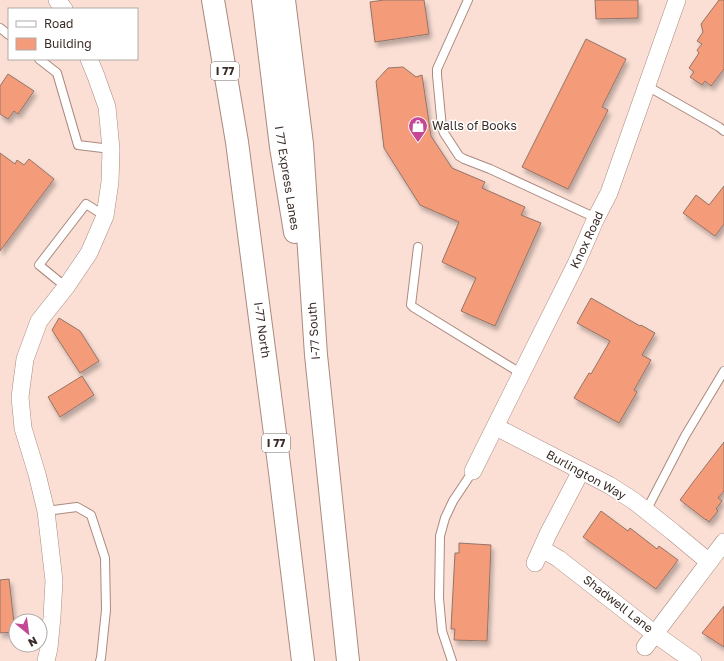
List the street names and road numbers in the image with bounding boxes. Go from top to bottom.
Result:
road number: I 77 [211,62,239,80]
street label: I 77 Express Lanes [272,125,303,231]
street label: Knox Road [567,209,606,271]
street label: I-77 North [251,301,274,359]
street label: I-77 South [304,302,323,360]
road number: I 77 [262,434,290,452]
street label: Burlington Way [544,447,629,503]
street label: Shadwell Lane [580,572,656,636]

